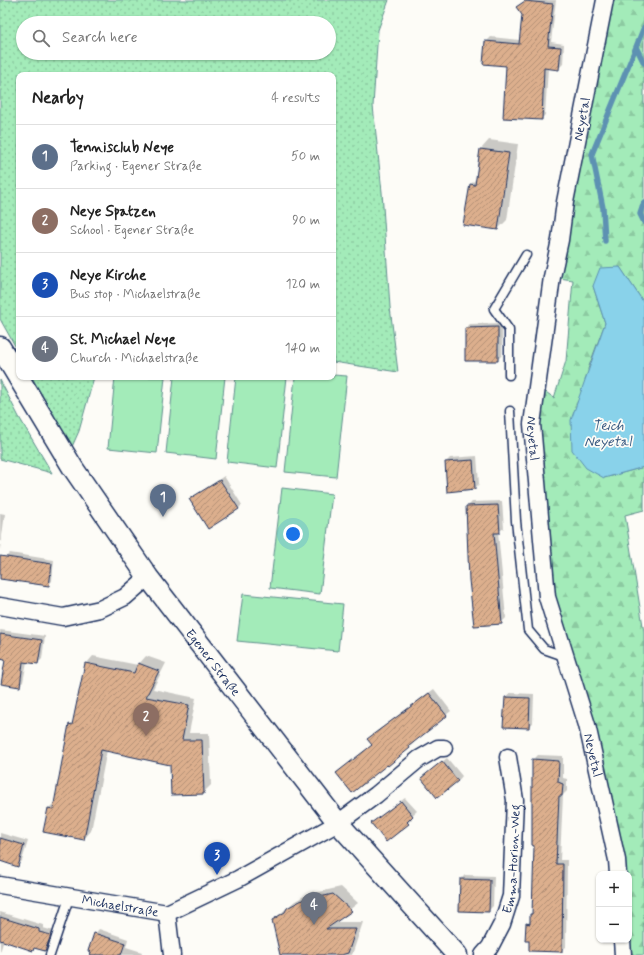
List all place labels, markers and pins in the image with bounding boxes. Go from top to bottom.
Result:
pin: 1 [150,484,176,517]
pin: 2 [133,703,159,736]
pin: 3 [204,842,230,875]
pin: 4 [301,892,327,925]

